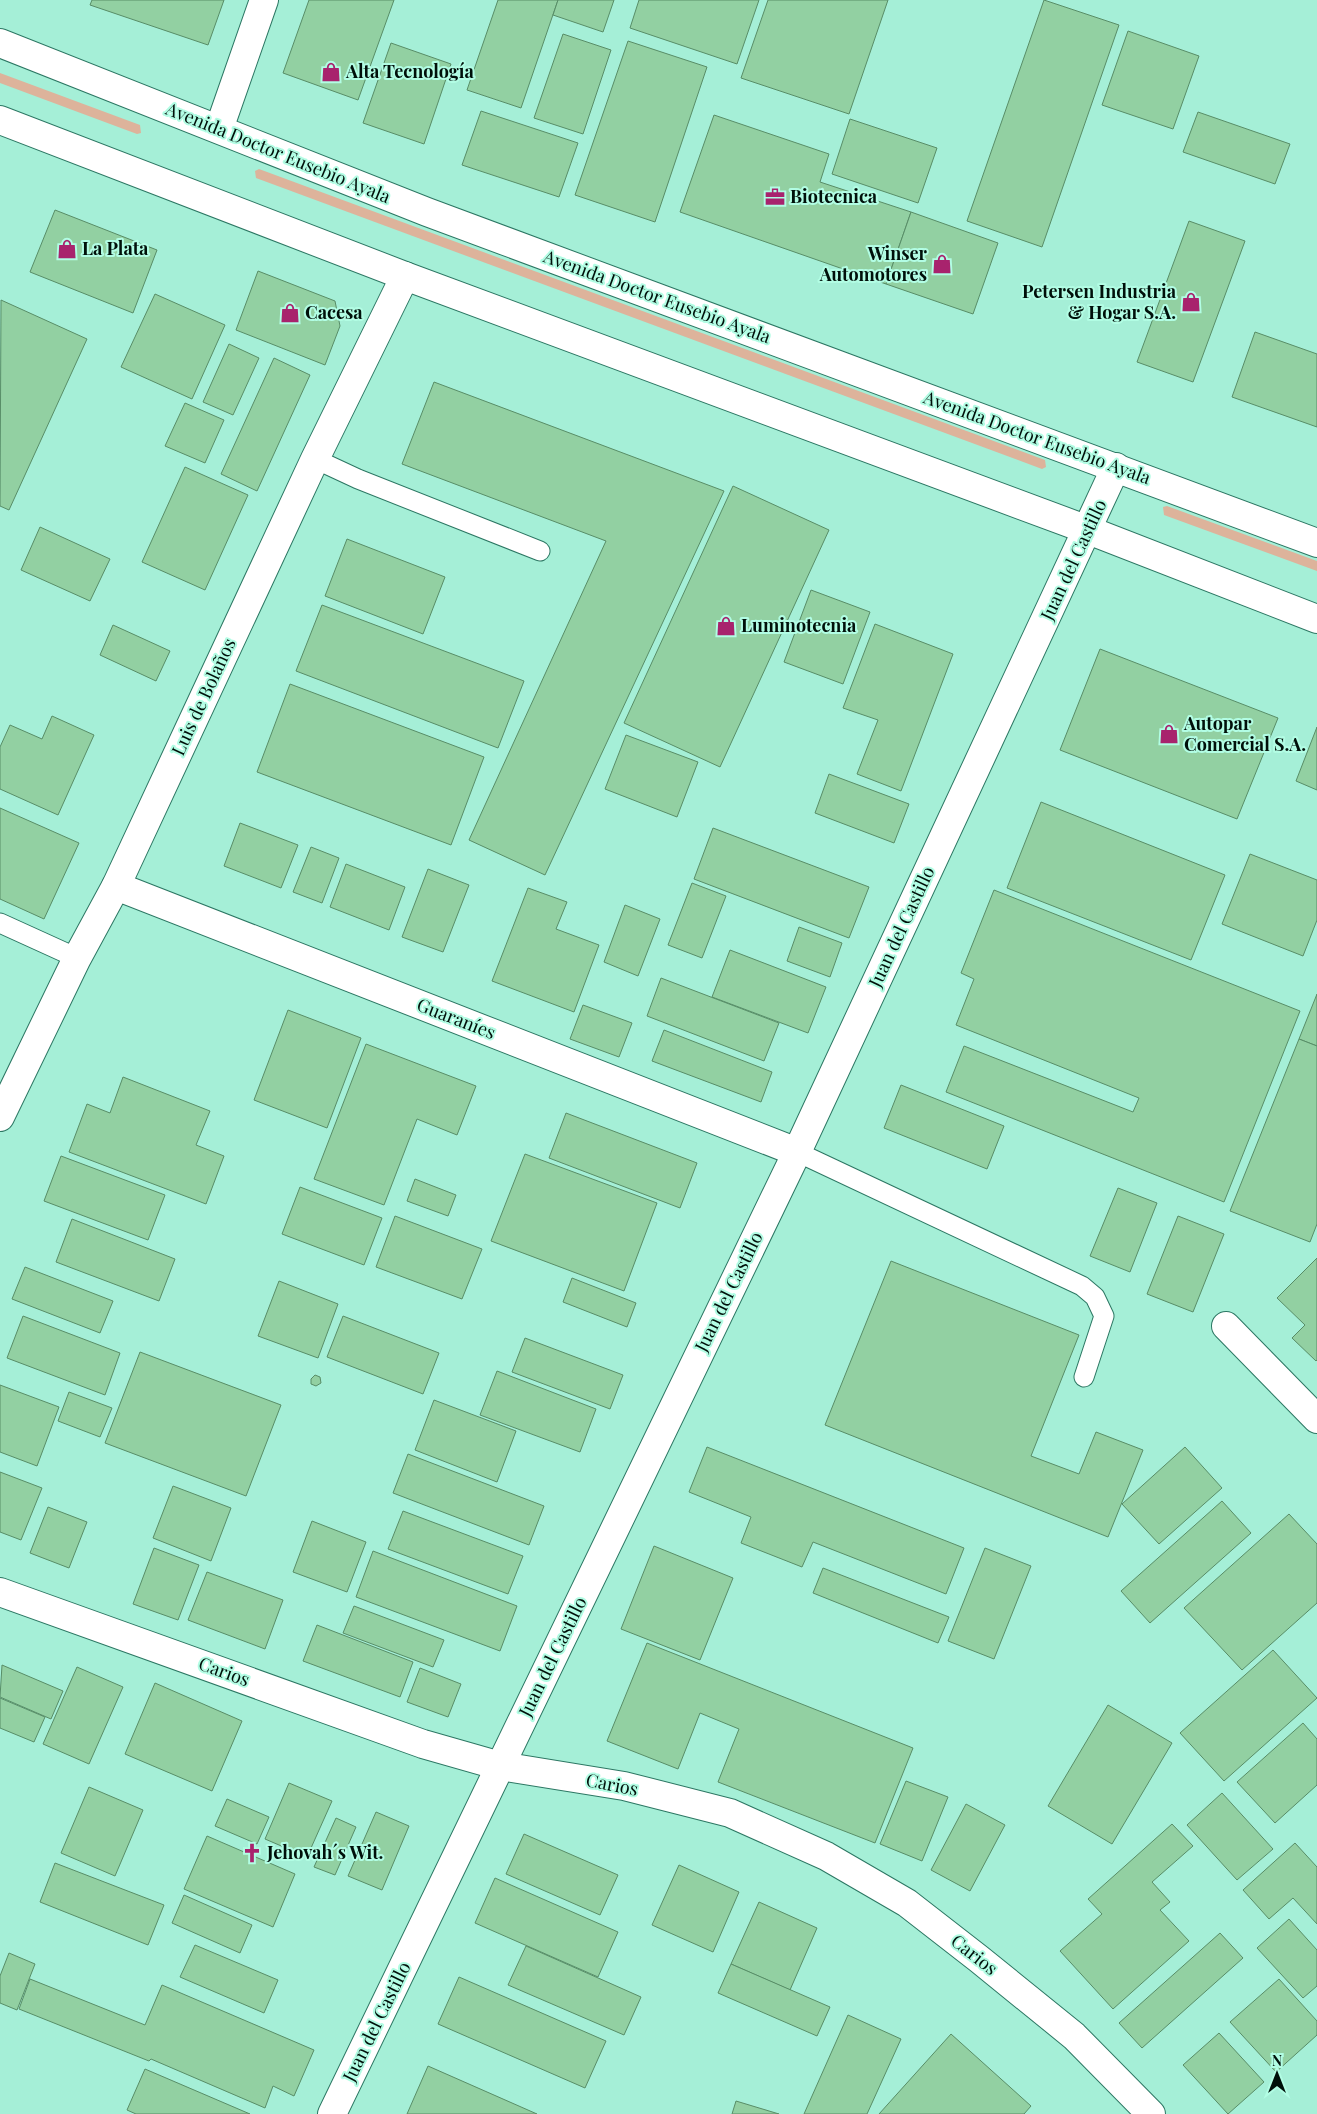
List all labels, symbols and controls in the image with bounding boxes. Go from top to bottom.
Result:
place label: Alta Tecnología [345,59,474,83]
shop icon: Alta Tecnología [320,61,342,83]
street label: Avenida Doctor Eusebio Ayala [162,96,394,208]
place label: Biotecnica [790,184,878,208]
office icon: Biotecnica [764,186,786,208]
place label: La Plata [82,236,149,260]
shop icon: La Plata [56,238,78,260]
place label: Winser Automotores [819,241,928,286]
street label: Avenida Doctor Eusebio Ayala [540,243,774,348]
shop icon: Winser Automotores [931,253,953,275]
place label: Petersen Industria & Hogar S.A. [1022,279,1177,324]
shop icon: Petersen Industria & Hogar S.A. [1180,291,1202,313]
place label: Cacesa [305,300,363,324]
shop icon: Cacesa [279,302,301,324]
street label: Avenida Doctor Eusebio Ayala [920,384,1154,489]
street label: Juan del Castillo [1034,495,1112,625]
place label: Luminotecnia [741,613,857,637]
shop icon: Luminotecnia [715,615,737,637]
street label: Luis de Bolaños [165,634,241,759]
place label: Autopar Comercial S.A. [1183,711,1306,756]
shop icon: Autopar Comercial S.A. [1158,723,1180,745]
street label: Juan del Castillo [862,862,940,992]
street label: Guaraníes [414,992,499,1044]
street label: Juan del Castillo [688,1228,768,1356]
street label: Juan del Castillo [512,1593,592,1721]
street label: Carios [196,1651,253,1691]
street label: Carios [584,1767,640,1801]
place label: Jehovah´s Wit. [266,1840,383,1864]
church icon: Jehovah´s Wit. [241,1842,263,1864]
street label: Carios [947,1929,1003,1980]
street label: Juan del Castillo [336,1958,416,2086]
north arrow [1252,2049,1302,2099]
text: N [1272,2051,1282,2070]

